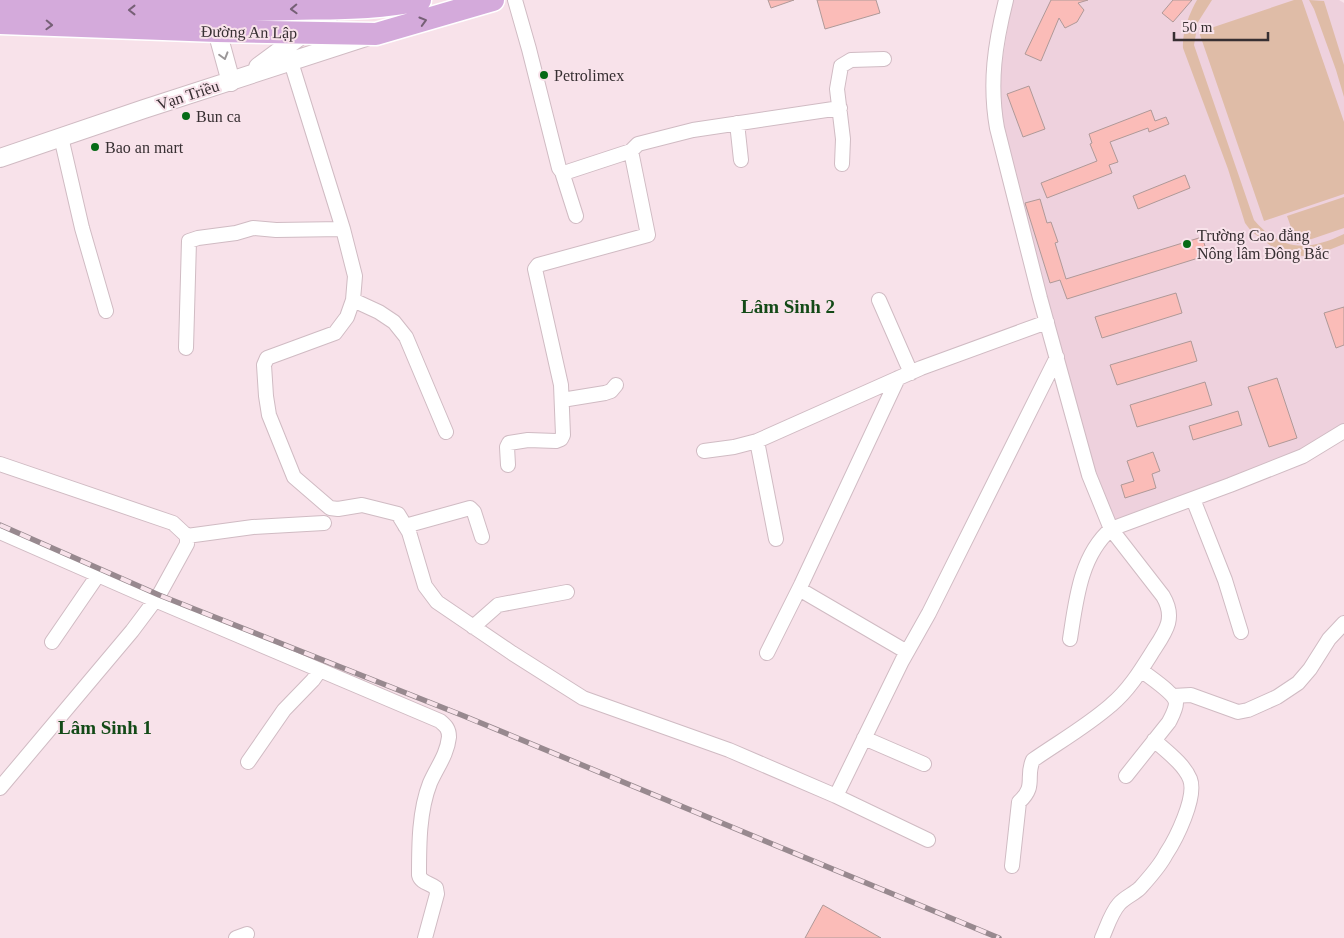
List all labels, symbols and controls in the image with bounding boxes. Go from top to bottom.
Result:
one-way arrow [290,4,298,15]
one-way arrow [128,5,136,16]
scale bar [1174,10,1268,42]
one-way arrow [418,16,426,26]
text: 50 m [1182,19,1213,35]
one-way arrow [45,20,53,30]
street label: Đường An Lập [201,23,297,42]
one-way arrow [219,52,229,60]
place label: Petrolimex [554,67,624,84]
marker: Petrolimex [538,69,550,81]
street label: Vạn Triều [155,77,221,113]
place label: Bun ca [196,108,241,125]
marker: Bun ca [180,110,192,122]
place label: Bao an mart [105,139,184,156]
marker: Bao an mart [89,141,101,153]
place label: Trường Cao đẳng Nông lâm Đông Bắc [1197,227,1329,263]
marker: Trường Cao đẳng Nông lâm Đông Bắc [1181,238,1193,250]
district label: Lâm Sinh 2 [741,296,835,317]
district label: Lâm Sinh 1 [58,717,152,738]

